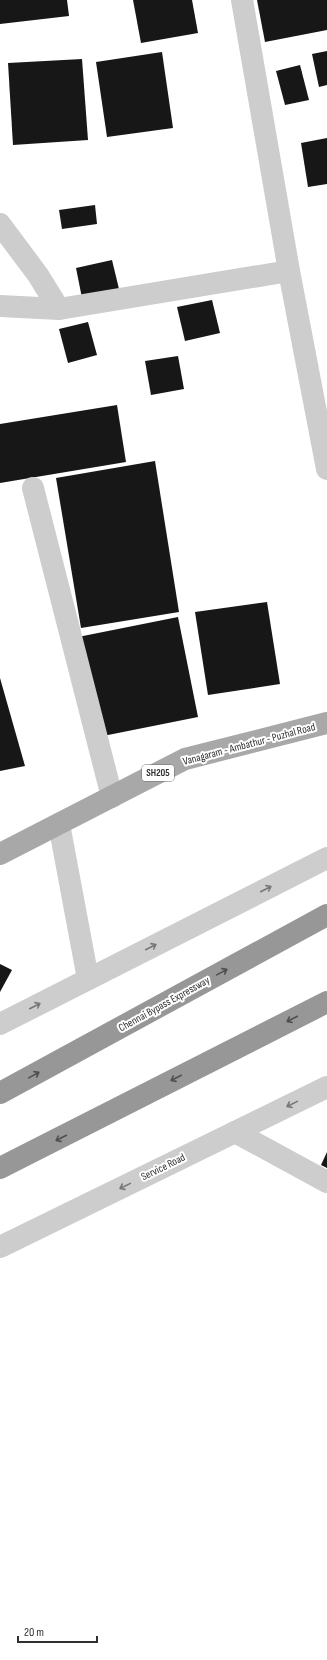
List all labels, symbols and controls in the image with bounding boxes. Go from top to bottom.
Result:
street label: Vanagaram - Ambathur - Puzhal Road [181,720,317,768]
road number: SH205 [142,765,174,781]
one-way arrow [260,884,272,892]
one-way arrow [144,943,156,951]
one-way arrow [216,968,228,975]
street label: Chennai Bypass Expressway [116,973,212,1034]
one-way arrow [29,1002,41,1010]
one-way arrow [286,1016,298,1024]
one-way arrow [28,1070,40,1078]
one-way arrow [171,1075,183,1083]
one-way arrow [286,1101,298,1108]
one-way arrow [55,1134,67,1142]
street label: Service Road [139,1151,188,1183]
one-way arrow [119,1183,131,1190]
scale bar [18,1618,97,1644]
text: 20 m [24,1625,44,1640]

